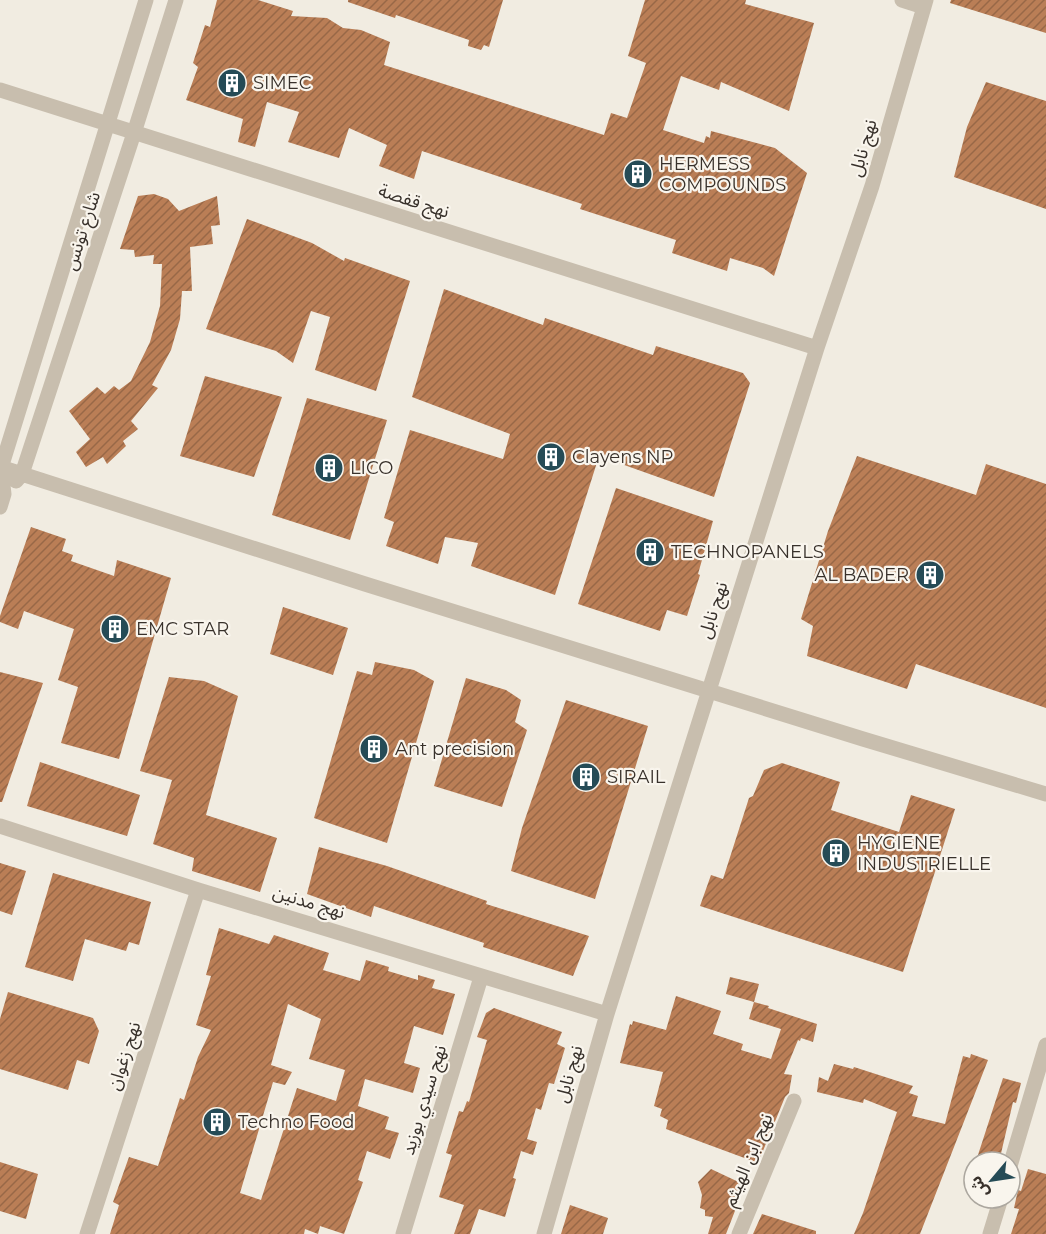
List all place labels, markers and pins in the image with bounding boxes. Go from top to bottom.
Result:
building icon: SIMEC [216,67,248,99]
place label: SIMEC [253,72,312,94]
place label: HERMESS COMPOUNDS [659,153,786,196]
building icon: HERMESS COMPOUNDS [622,158,654,190]
building icon: Clayens NP [535,441,567,473]
place label: Clayens NP [572,446,673,468]
building icon: LICO [313,452,345,484]
place label: LICO [350,457,393,479]
building icon: TECHNOPANELS [634,536,666,568]
place label: TECHNOPANELS [671,541,824,563]
building icon: AL BADER [914,559,946,591]
place label: AL BADER [814,564,909,586]
building icon: EMC STAR [99,613,131,645]
place label: EMC STAR [136,618,229,640]
building icon: Ant precision [358,733,390,765]
place label: Ant precision [395,738,514,760]
building icon: SIRAIL [570,761,602,793]
place label: SIRAIL [607,766,666,788]
place label: HYGIENE INDUSTRIELLE [857,832,991,875]
building icon: HYGIENE INDUSTRIELLE [820,837,852,869]
building icon: Techno Food [201,1106,233,1138]
place label: Techno Food [238,1111,354,1133]

